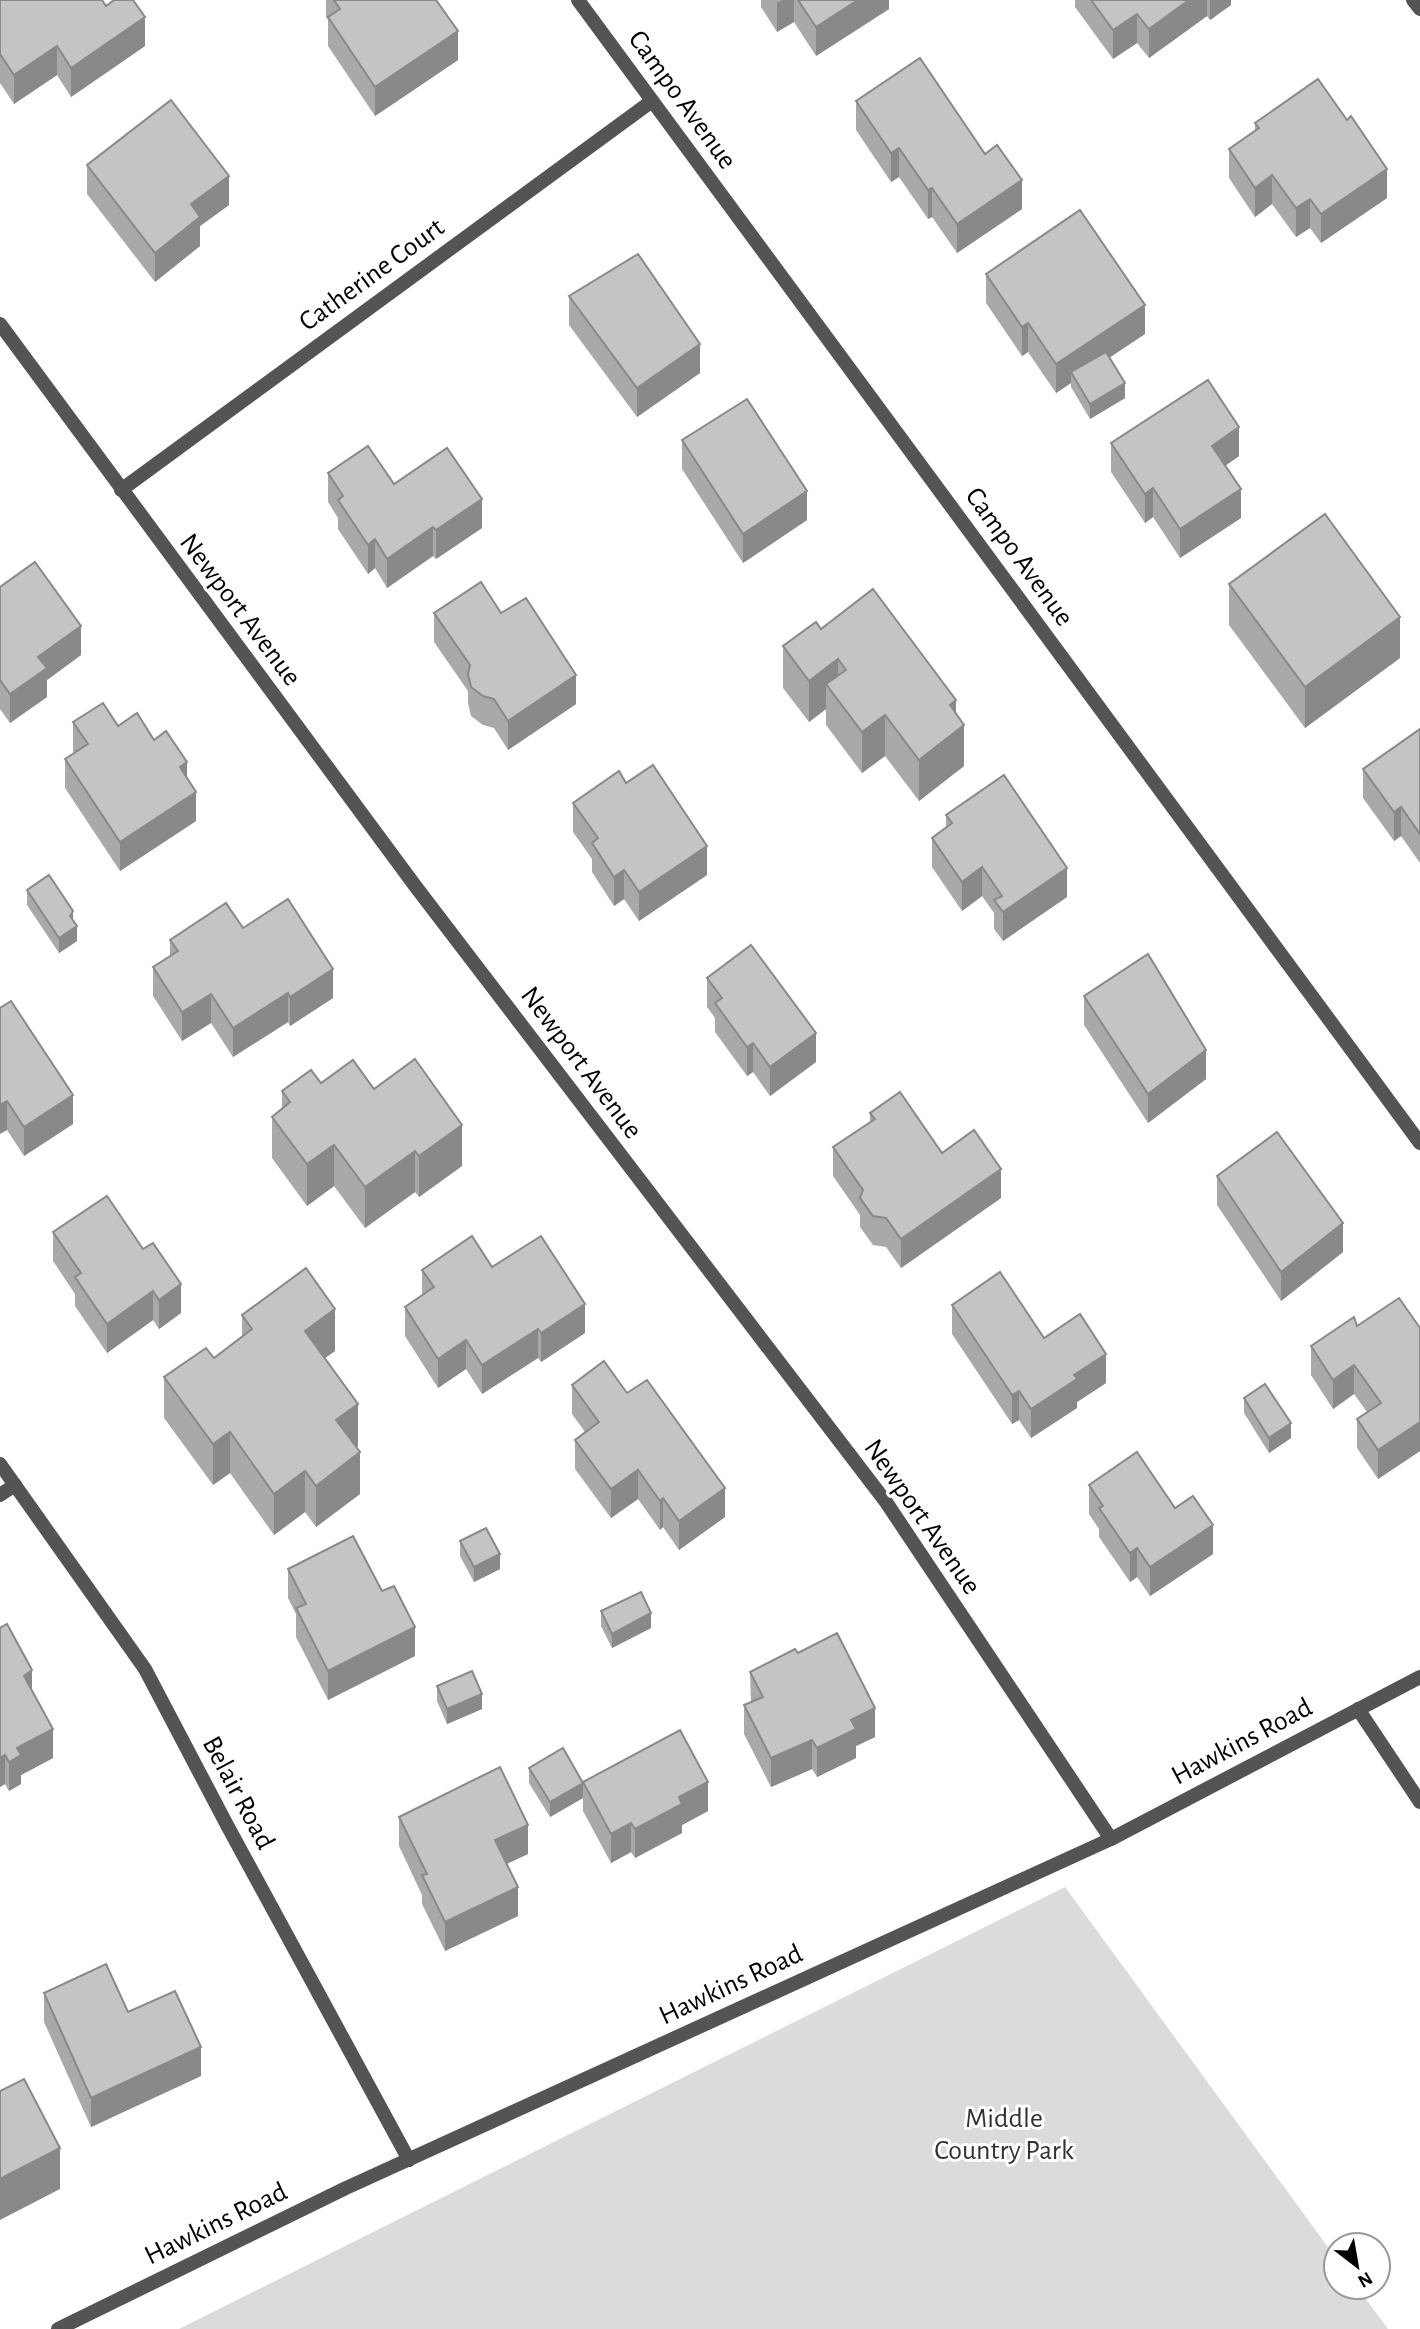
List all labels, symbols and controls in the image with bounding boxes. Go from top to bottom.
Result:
street label: Campo Avenue [623,25,741,175]
street label: Catherine Court [294,213,450,337]
street label: Campo Avenue [960,482,1078,632]
street label: Newport Avenue [174,529,306,691]
street label: Newport Avenue [515,982,647,1144]
street label: Newport Avenue [858,1434,986,1600]
street label: Hawkins Road [1167,1693,1317,1791]
street label: Belair Road [197,1732,279,1854]
street label: Hawkins Road [655,1940,807,2030]
park label: Middle Country Park [934,2105,1074,2165]
street label: Hawkins Road [140,2178,292,2270]
north arrow [1322,2231,1392,2301]
text: N [1354,2268,1376,2291]

